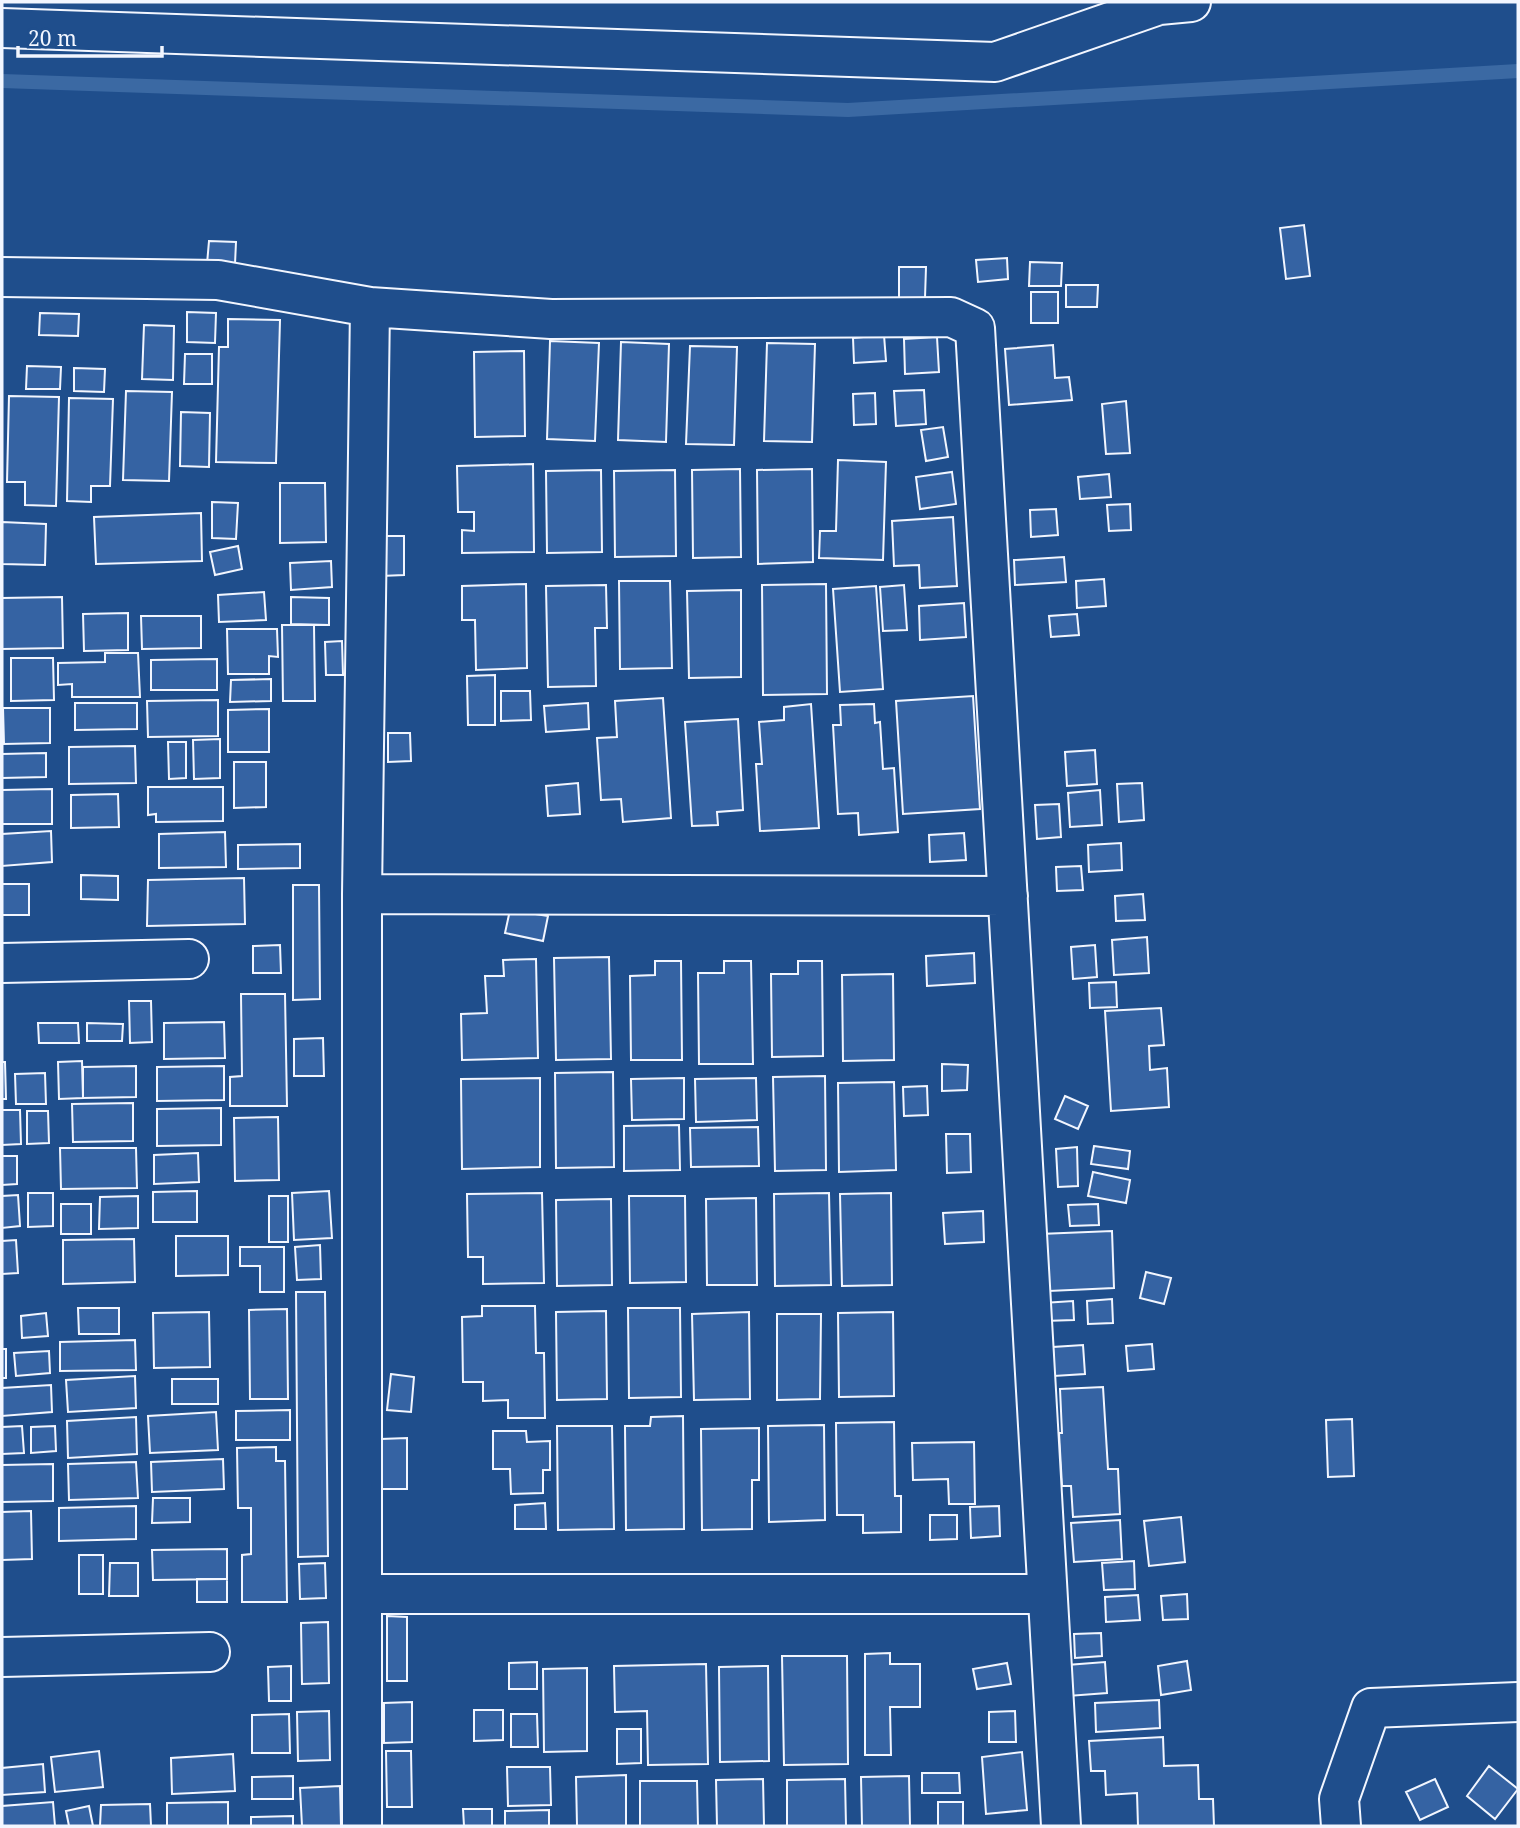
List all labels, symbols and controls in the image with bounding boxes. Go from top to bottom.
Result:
scale bar [18,14,161,58]
text: 20 m [28,24,77,52]

